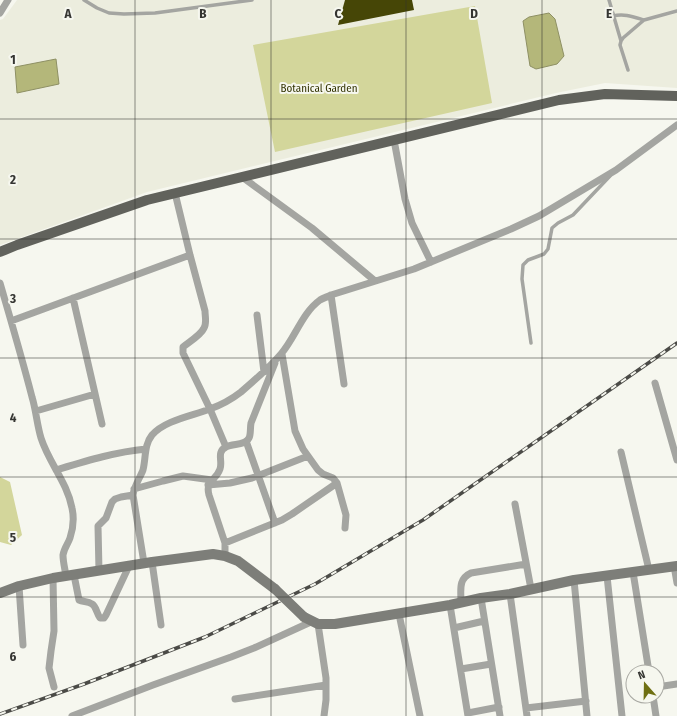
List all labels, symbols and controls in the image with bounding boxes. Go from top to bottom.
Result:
text: A [63,6,72,21]
text: B [199,6,207,21]
text: C [335,6,342,21]
text: D [470,6,478,21]
text: E [606,6,612,21]
text: 1 [10,52,16,67]
park label: Botanical Garden [281,82,358,95]
text: 2 [9,172,16,187]
text: 3 [9,291,16,306]
text: 4 [10,410,17,425]
text: 5 [10,530,16,545]
text: 6 [10,649,17,664]
north arrow [625,664,665,704]
text: N [636,668,647,682]

